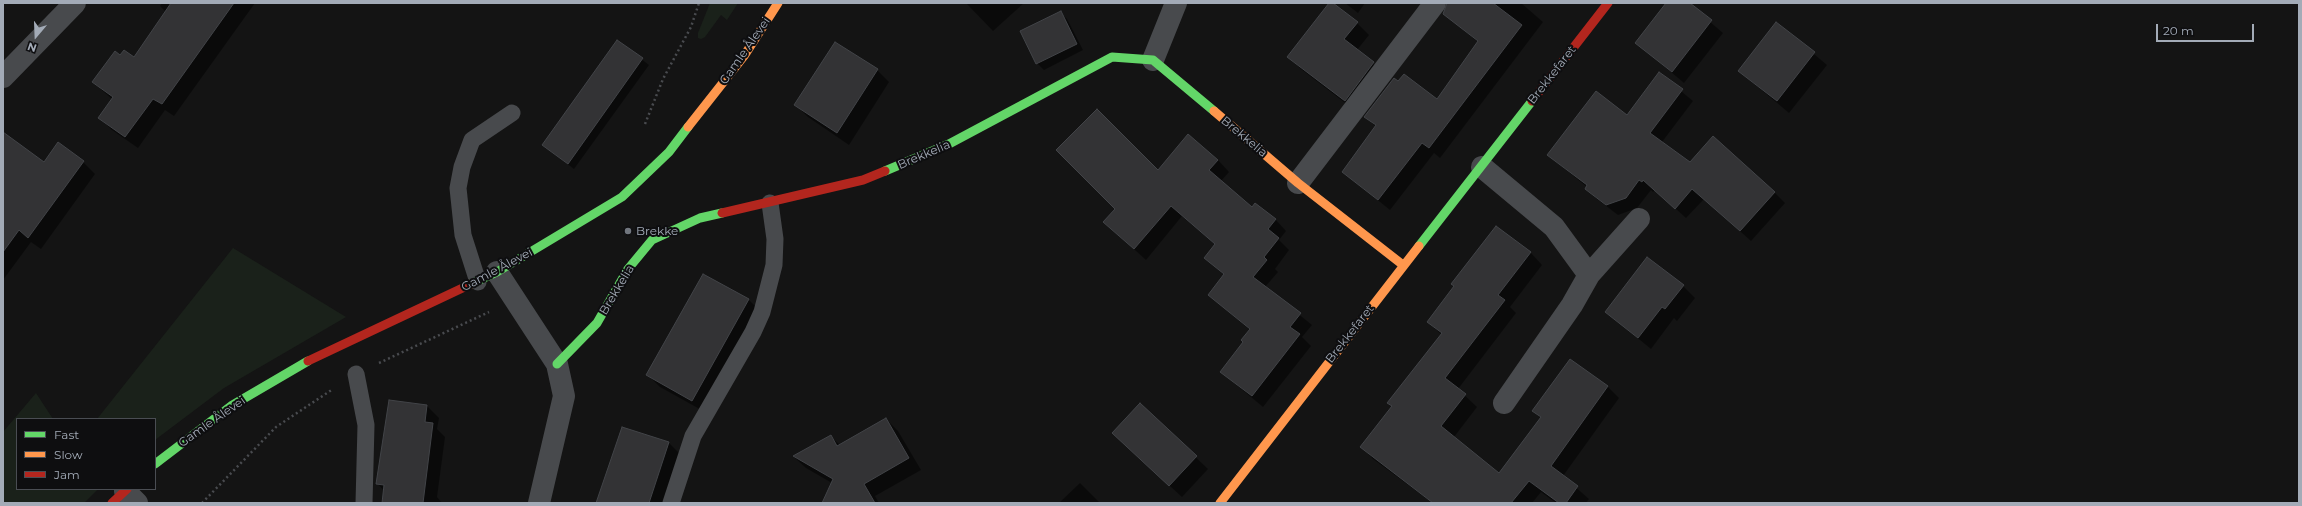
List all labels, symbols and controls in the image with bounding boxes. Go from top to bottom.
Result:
street label: Gamle Ålevei [717,15,773,87]
north arrow [16,16,56,56]
scale bar [2158,16,2256,42]
text: 20 m [2163,23,2194,38]
text: N [26,39,39,55]
street label: Brekkefaret [1525,43,1579,107]
street label: Brekkelia [1218,114,1270,160]
street label: Brekkelia [895,137,953,173]
place label: Brekke [636,224,678,238]
marker: Brekke [623,226,633,236]
street label: Gamle Ålevei [459,245,535,295]
street label: Brekkelia [596,262,638,318]
street label: Brekkefaret [1323,302,1377,366]
street label: Gamle Ålevei [176,394,248,450]
legend [16,418,156,490]
text: Fast [54,427,79,442]
text: Slow [54,447,83,462]
text: Jam [54,467,80,482]

